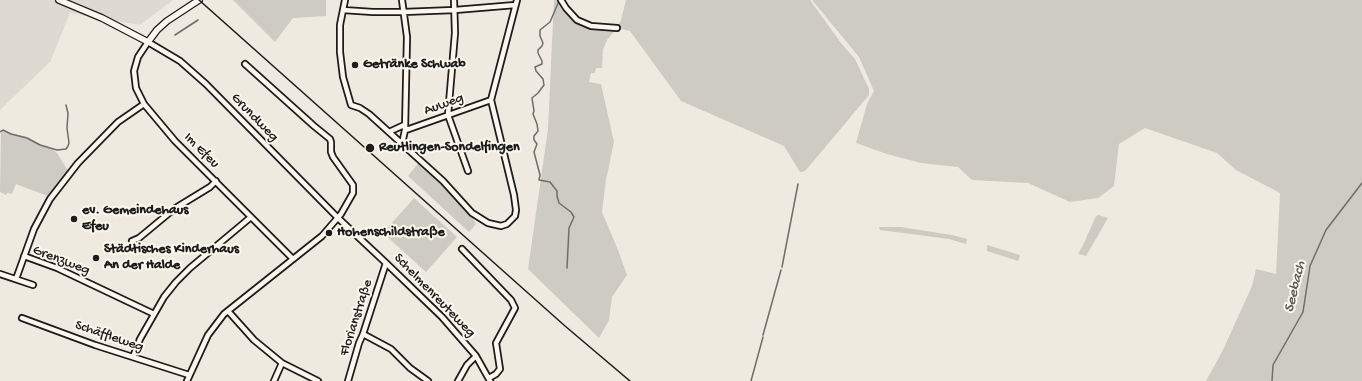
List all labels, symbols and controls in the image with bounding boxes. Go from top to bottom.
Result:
place label: Getränke Schwab [363,57,466,73]
marker: Getränke Schwab [350,60,360,70]
street label: Grundweg [227,90,281,146]
street label: Auweg [422,90,466,120]
street label: Im Efeu [180,130,222,172]
place label: Reutlingen-Sondelfingen [379,140,520,156]
marker: Reutlingen-Sondelfingen [364,142,376,154]
place label: ev. Gemeindehaus Efeu [82,203,188,236]
marker: ev. Gemeindehaus Efeu [69,214,79,224]
place label: Hohenschildstraße [337,225,445,241]
marker: Hohenschildstraße [324,228,334,238]
street label: Grenzweg [30,242,92,280]
place label: Städtisches Kinderhaus An der Halde [104,242,239,274]
street label: Schelmenreuteweg [390,250,478,342]
marker: Städtisches Kinderhaus An der Halde [91,253,101,263]
water label: Seebach [1281,260,1311,314]
street label: Florianstraße [337,278,377,358]
street label: Schäffleweg [72,317,146,357]

